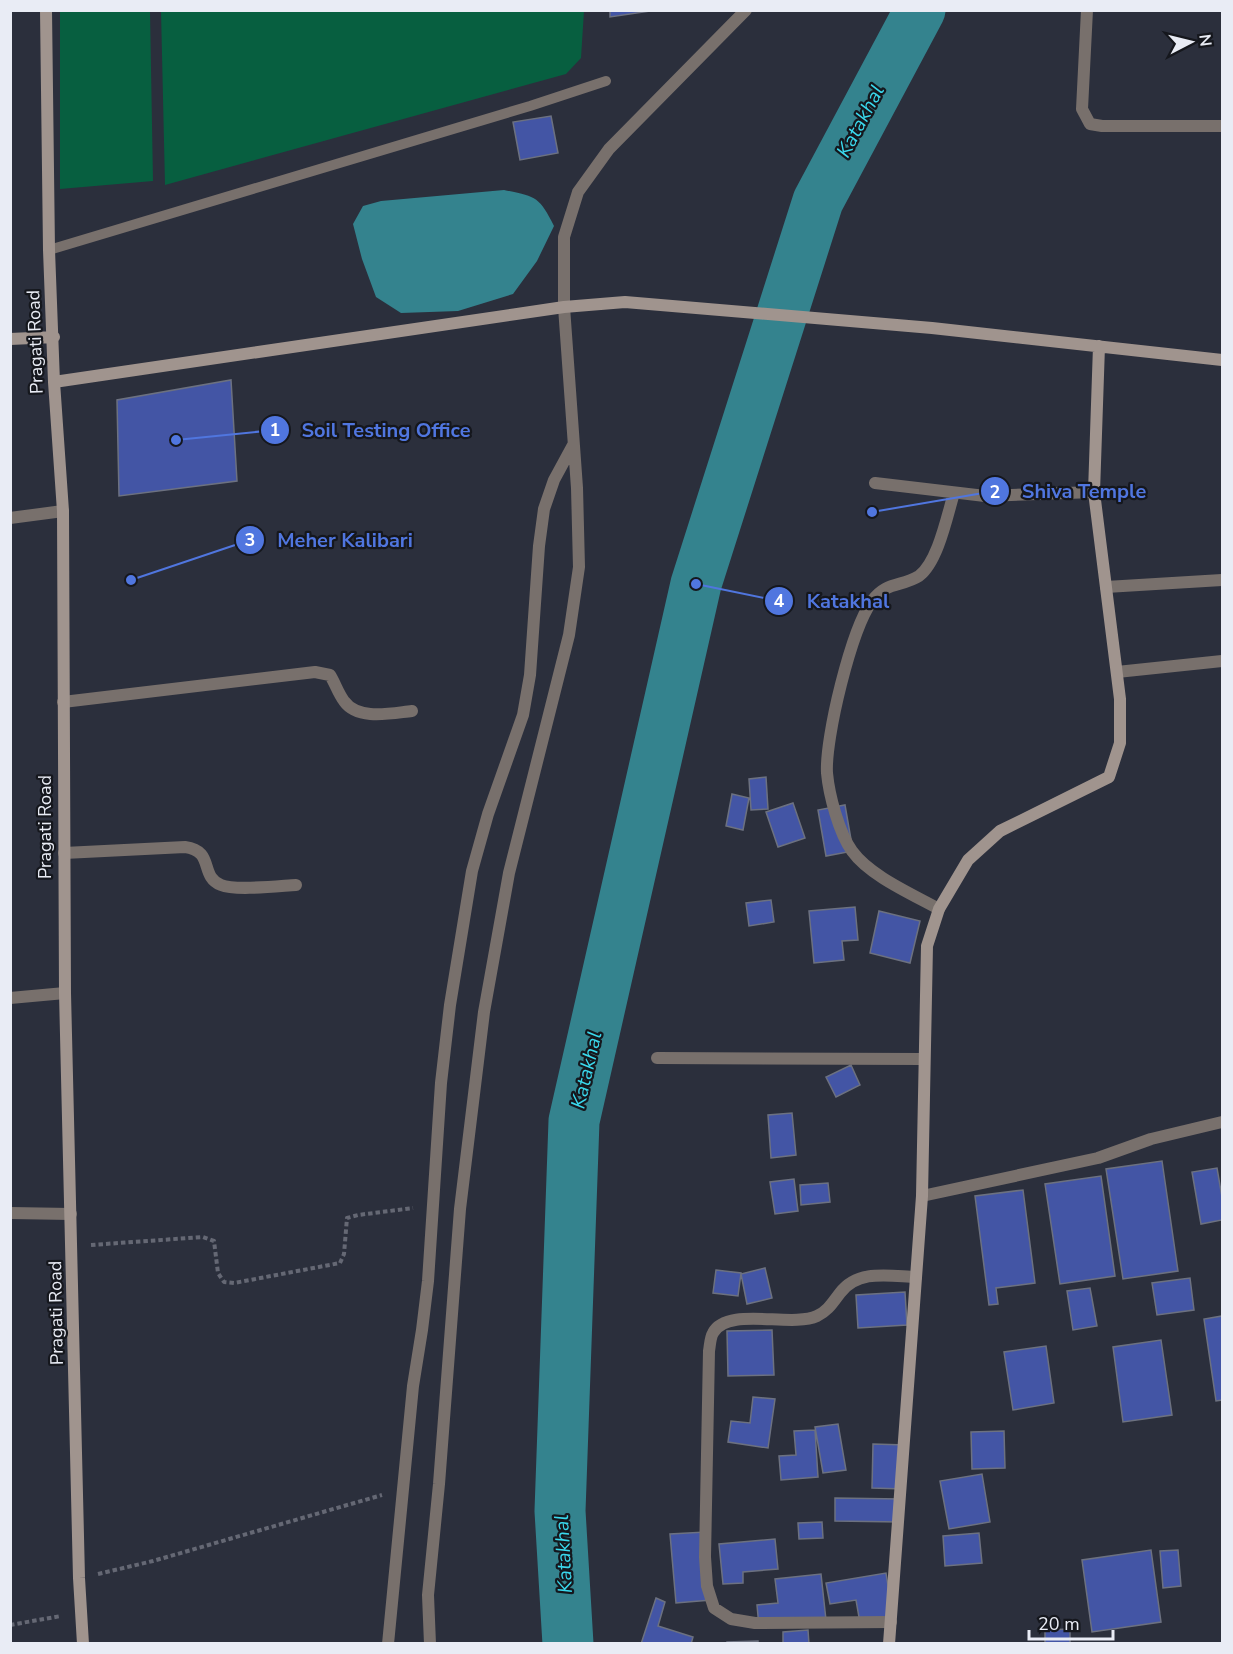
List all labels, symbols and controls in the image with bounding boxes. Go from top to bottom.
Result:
north arrow [1161,12,1221,72]
text: N [1193,33,1217,48]
water label: Katakhal [830,80,891,162]
street label: Pragati Road [21,290,49,394]
callout: Soil Testing Office [260,411,483,449]
text: Soil Testing Office [301,417,471,444]
text: 1 [270,418,280,442]
callout: Shiva Temple [980,472,1158,510]
text: Shiva Temple [1022,478,1146,505]
text: 2 [990,480,1000,504]
callout: Meher Kalibari [235,521,425,559]
text: Meher Kalibari [277,527,413,554]
text: 3 [245,528,255,552]
callout: Katakhal [764,582,901,620]
text: Katakhal [807,588,890,615]
text: 4 [774,589,785,613]
street label: Pragati Road [33,775,57,879]
water label: Katakhal [564,1029,608,1111]
street label: Pragati Road [43,1261,69,1365]
water label: Katakhal [548,1514,579,1594]
scale bar [1029,1603,1113,1641]
text: 20 m [1038,1612,1080,1636]

